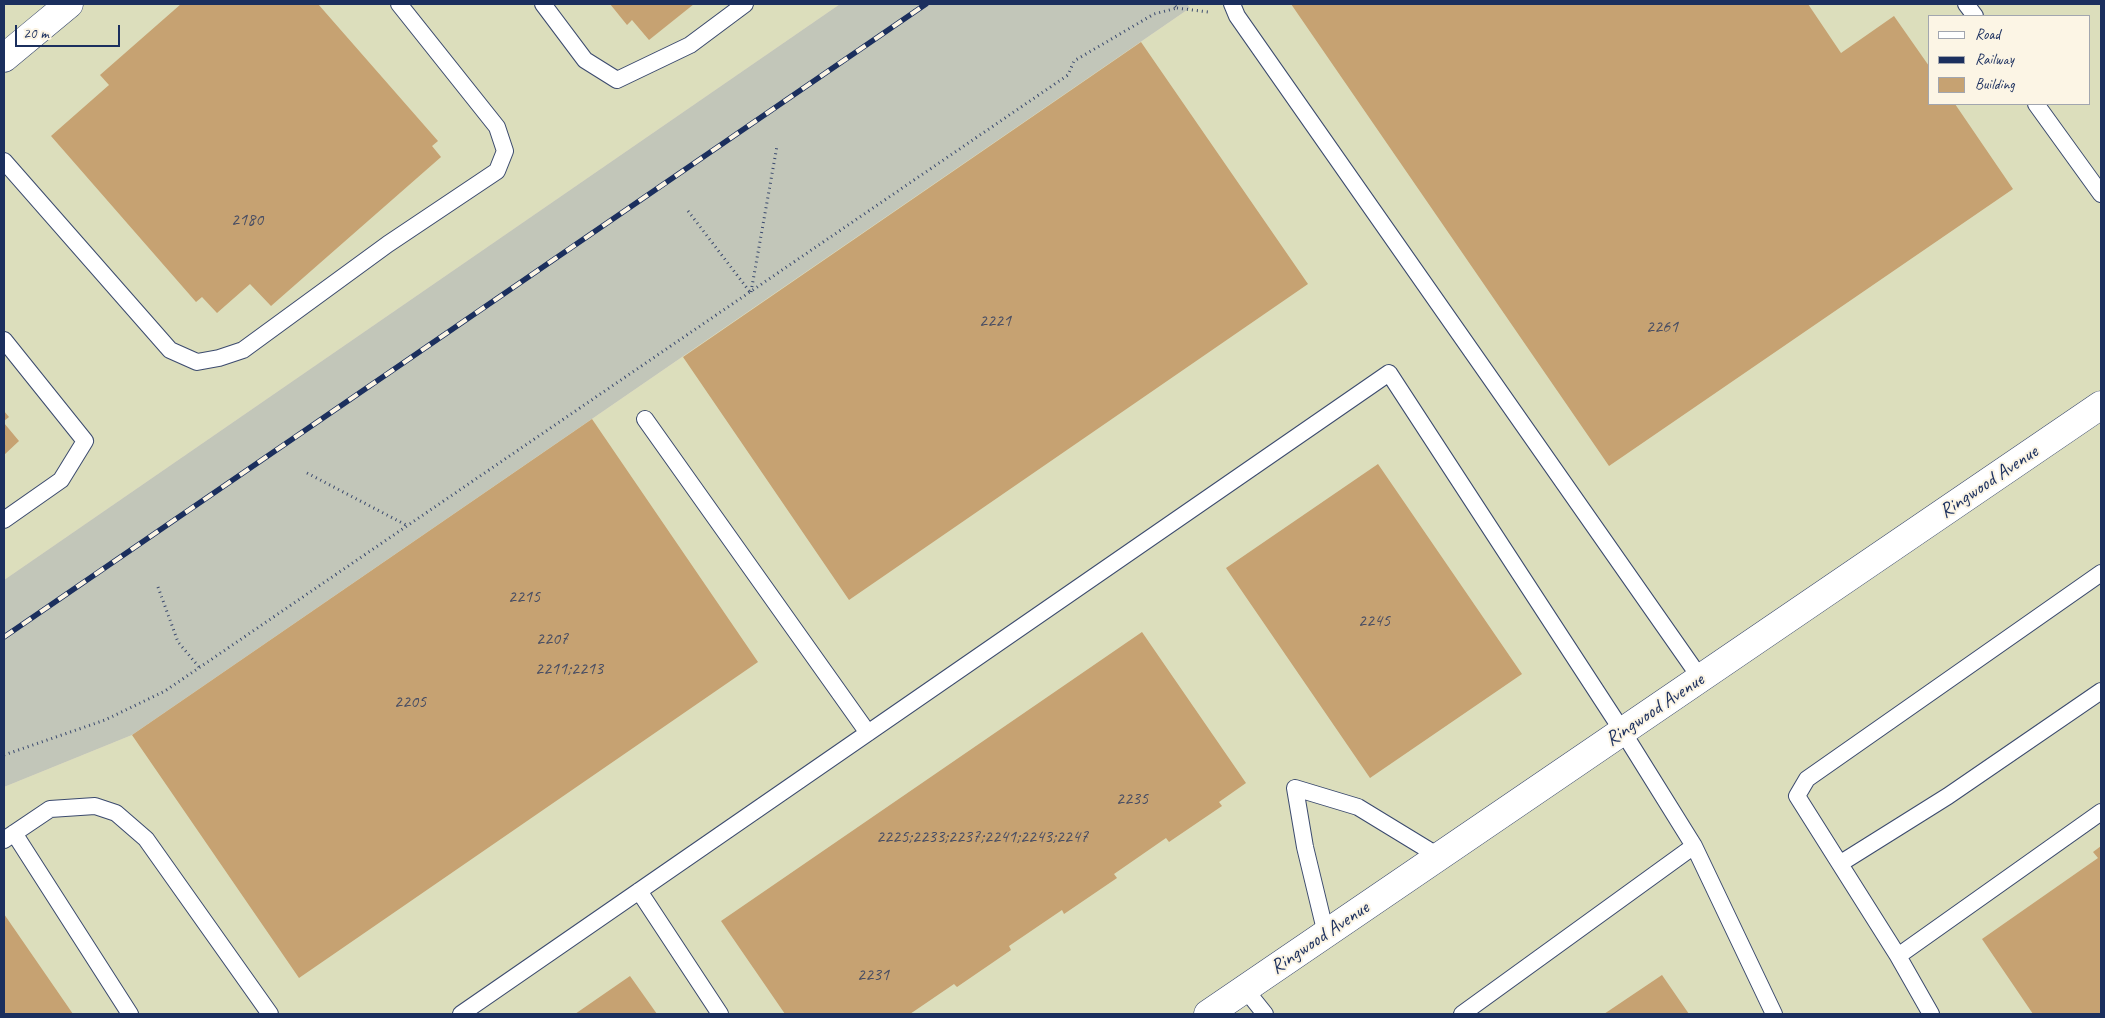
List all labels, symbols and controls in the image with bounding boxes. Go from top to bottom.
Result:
scale bar [18,15,122,47]
legend [1928,15,2090,105]
text: 20 m [23,24,49,43]
text: Road [1975,25,2000,44]
text: Railway [1975,50,2014,69]
text: Building [1975,75,2014,94]
house number: 2180 [231,209,263,231]
house number: 2221 [979,310,1011,332]
house number: 2261 [1646,316,1678,338]
street label: Ringwood Avenue [1935,440,2043,524]
house number: 2215 [508,586,540,608]
house number: 2245 [1358,610,1390,632]
house number: 2207 [536,628,568,650]
house number: 2211;2213 [535,658,603,680]
street label: Ringwood Avenue [1601,668,1709,752]
house number: 2205 [394,691,426,713]
house number: 2235 [1116,788,1148,810]
house number: 2225;2233;2237;2241;2243;2247 [876,826,1088,848]
street label: Ringwood Avenue [1266,896,1374,980]
house number: 2231 [857,964,889,986]

